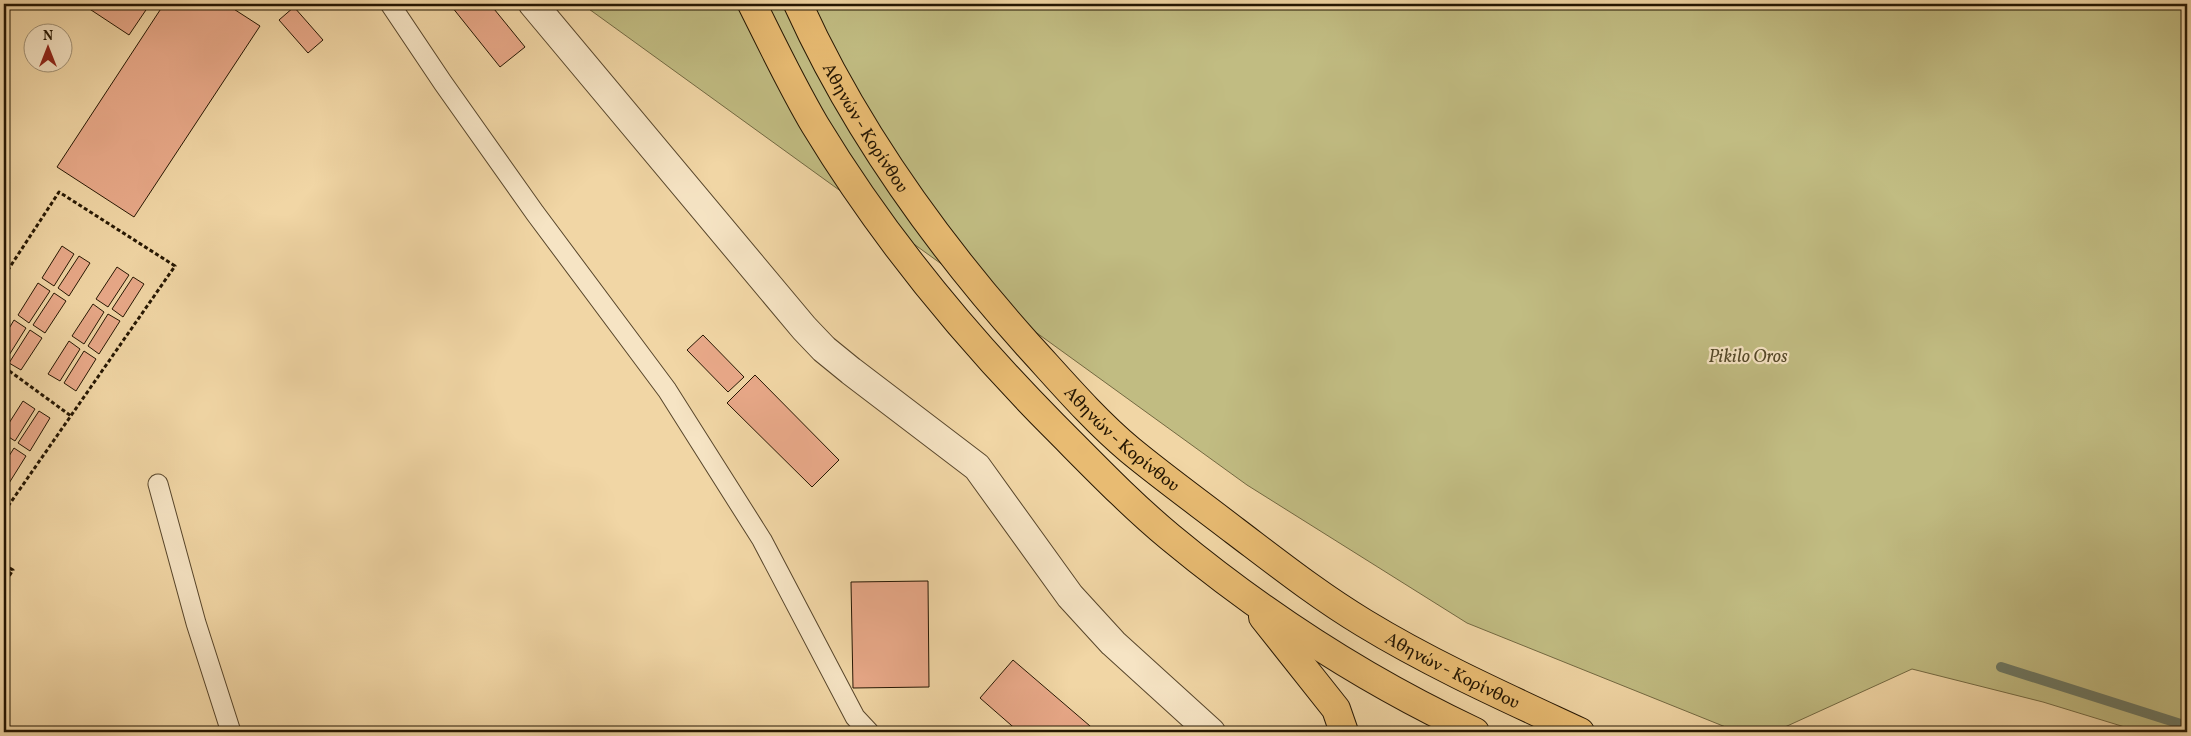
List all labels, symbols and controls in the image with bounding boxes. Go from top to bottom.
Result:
north arrow [22,22,72,72]
text: N [43,27,53,46]
street label: Αθηνών - Κορίνθου [815,59,914,198]
park label: Pikilo Oros [1708,345,1788,370]
street label: Αθηνών - Κορίνθου [1057,381,1184,499]
street label: Αθηνών - Κορίνθου [1380,627,1523,716]

